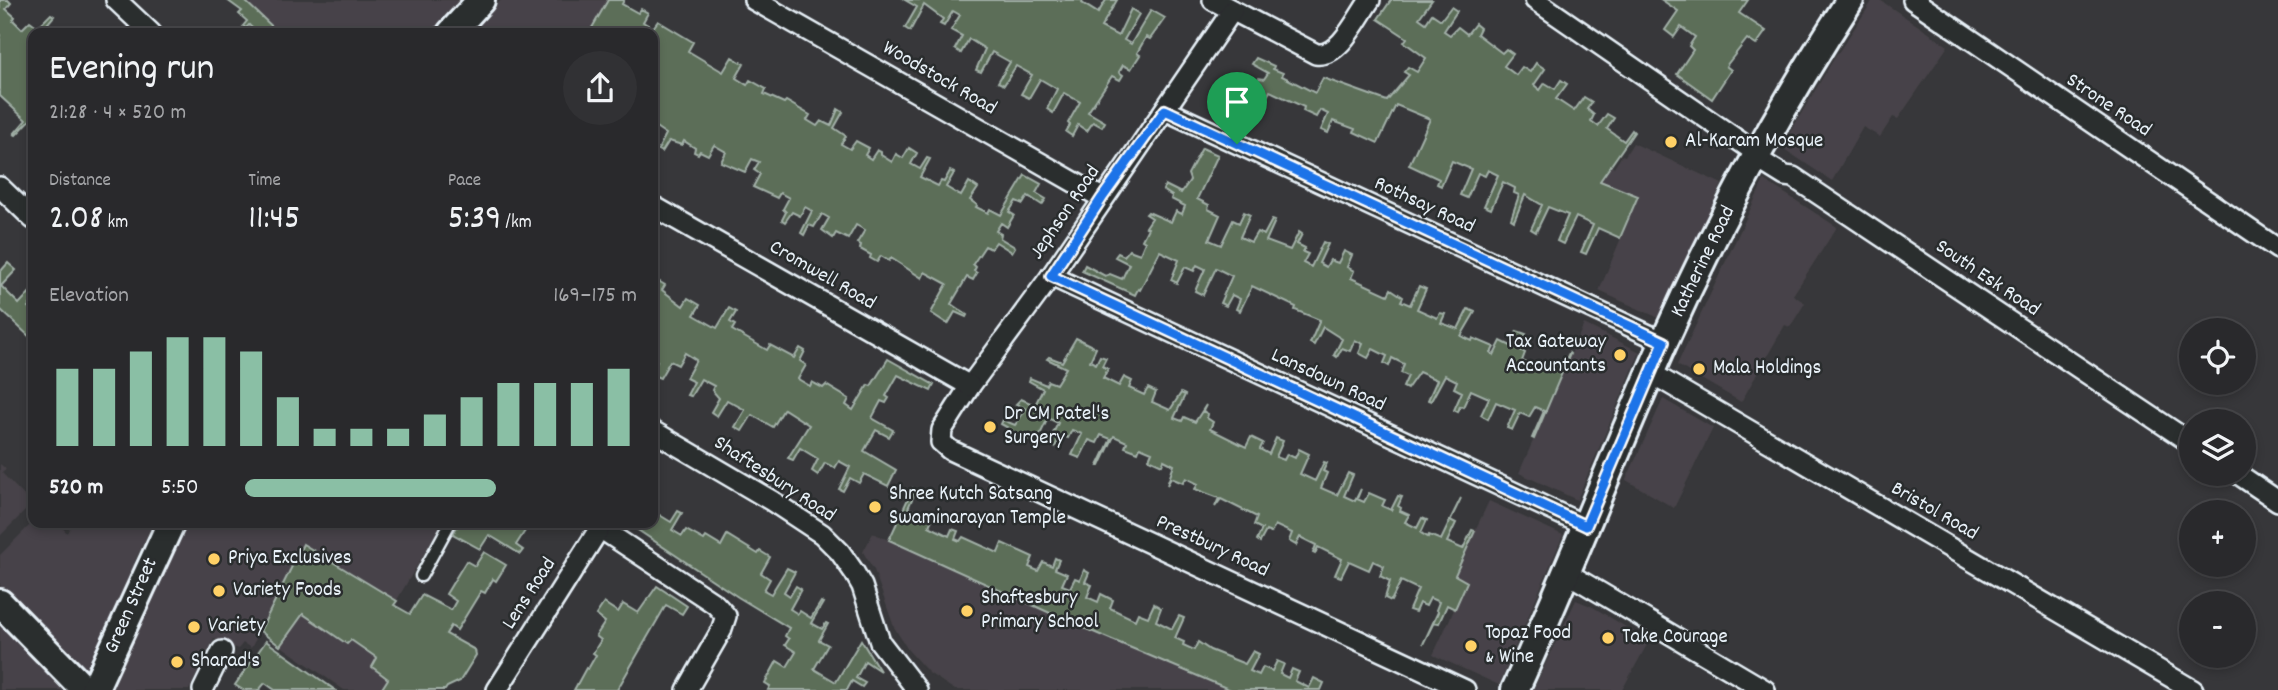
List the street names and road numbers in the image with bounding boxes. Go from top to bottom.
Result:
street label: Woodstock Road [876,34,1002,124]
street label: Strone Road [2059,66,2157,146]
street label: Jephson Road [1023,160,1109,266]
street label: Rothsay Road [1369,170,1479,242]
street label: Katherine Road [1664,201,1744,323]
street label: Cromwell Road [763,233,881,319]
street label: South Esk Road [1928,233,2046,325]
street label: Lansdown Road [1266,341,1390,421]
street label: Shaftesbury Road [707,429,841,531]
street label: Bristol Road [1885,475,1983,549]
street label: Prestbury Road [1151,508,1273,586]
street label: Lens Road [496,552,564,636]
street label: Green Street [97,553,167,659]

